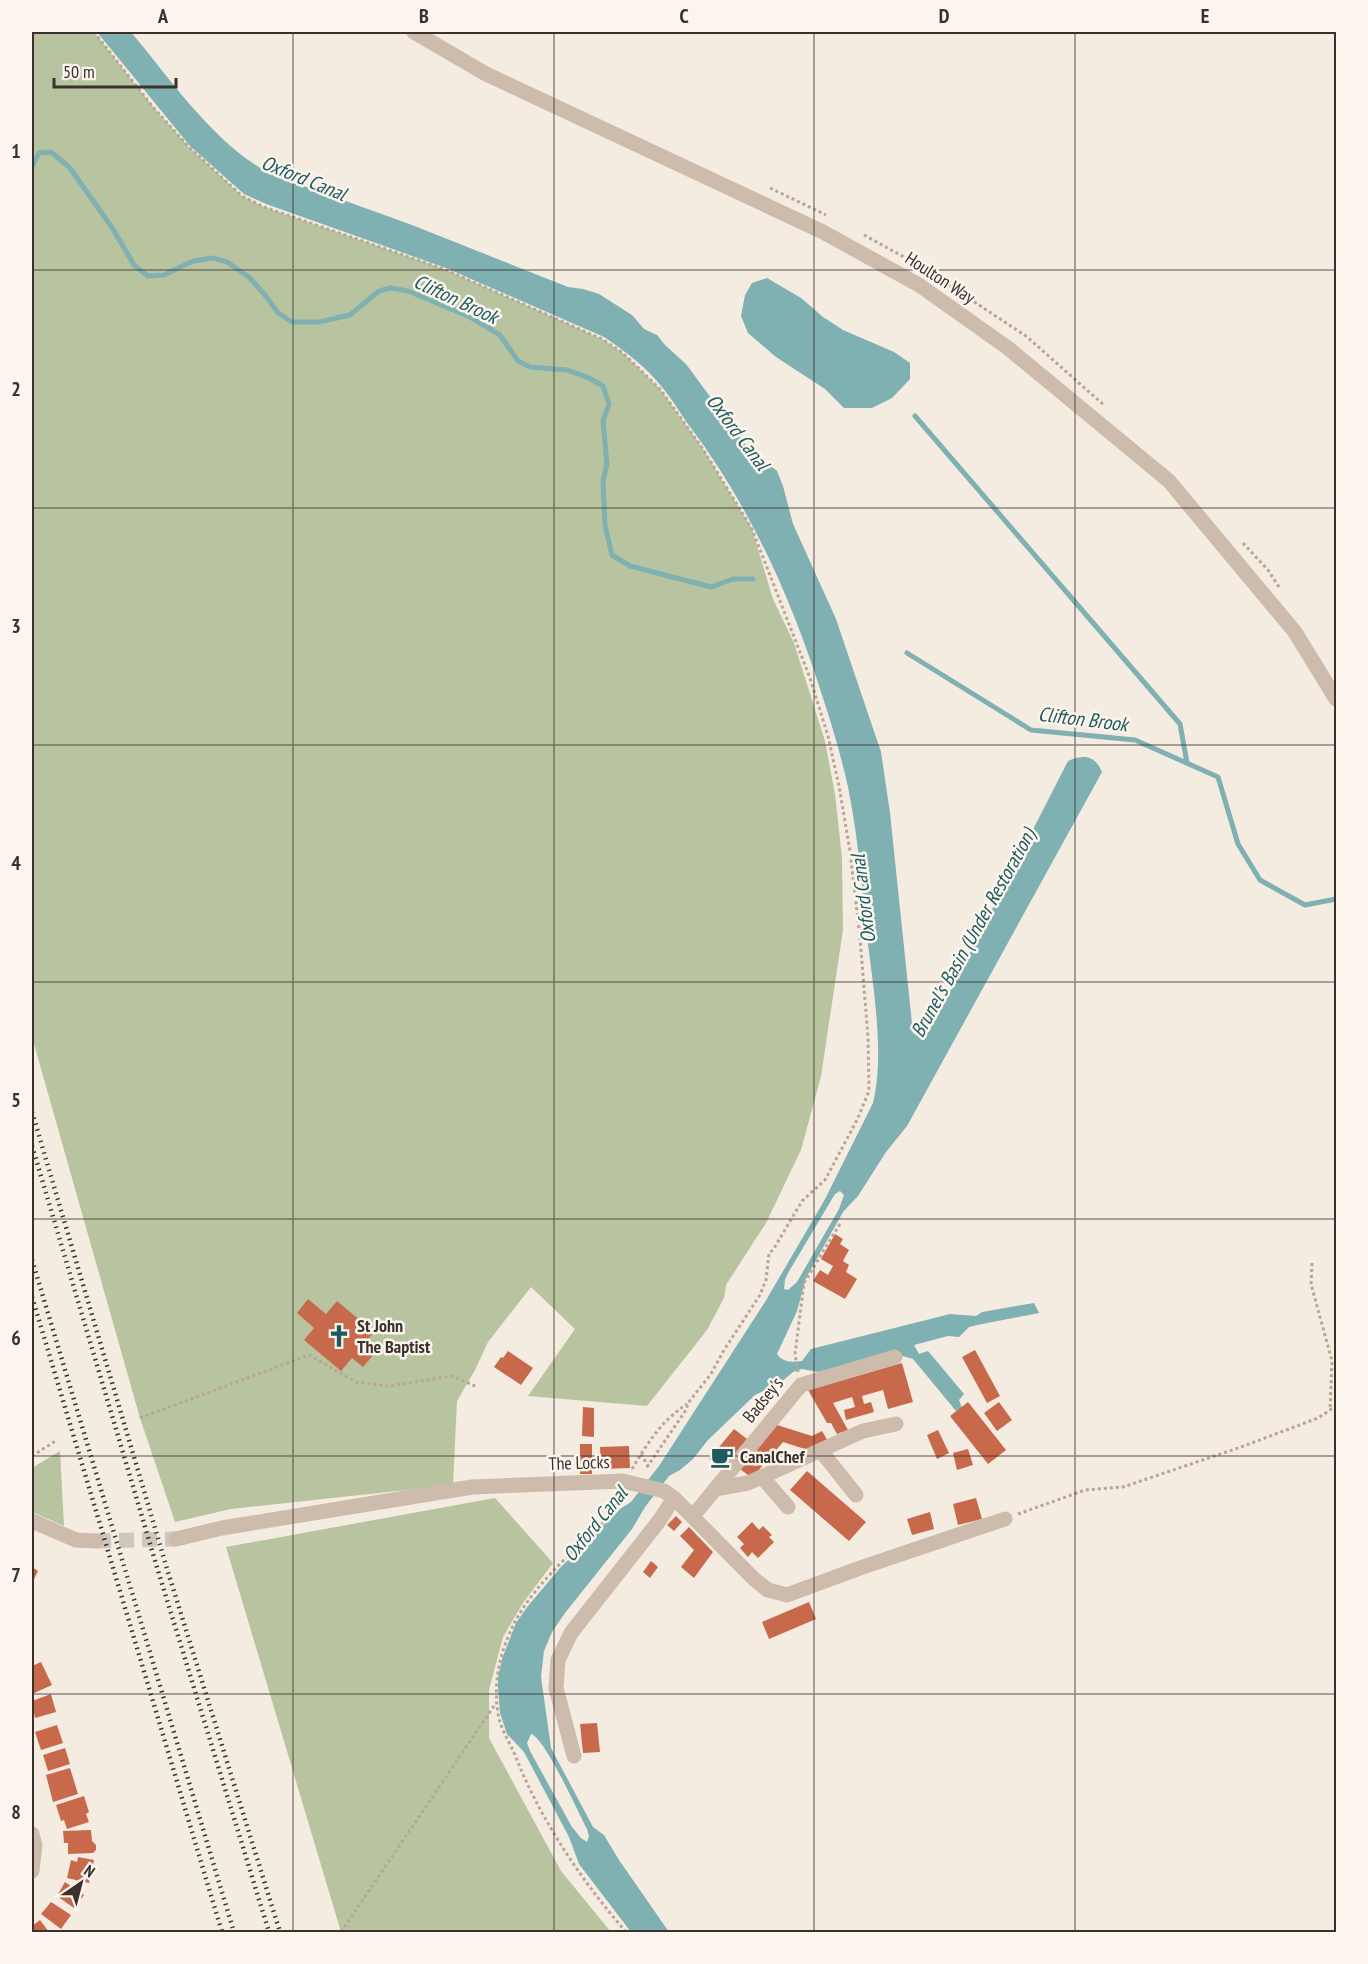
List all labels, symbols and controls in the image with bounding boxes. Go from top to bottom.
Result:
text: A [157,3,169,29]
text: B [419,3,429,29]
text: C [679,3,689,29]
text: D [939,3,950,29]
text: E [1201,3,1209,29]
scale bar [54,51,176,89]
text: 50 m [63,60,95,83]
text: 1 [11,138,21,164]
water label: Oxford Canal [258,149,352,208]
street label: Houlton Way [901,246,980,309]
water label: Clifton Brook [410,268,504,331]
text: 2 [11,376,21,402]
water label: Oxford Canal [701,389,777,477]
text: 3 [11,613,21,639]
water label: Clifton Brook [1037,701,1131,738]
water label: Brunel's Basin (Under Restoration) [905,822,1042,1042]
text: 4 [11,850,21,876]
water label: Oxford Canal [844,851,881,945]
text: 5 [11,1087,21,1113]
place label: St John The Baptist [357,1314,431,1358]
church icon: St John The Baptist [326,1323,352,1349]
text: 6 [11,1325,21,1351]
street label: Badsey's [737,1372,788,1427]
cafe icon: CanalChef [709,1444,735,1470]
place label: CanalChef [740,1445,805,1468]
street label: The Locks [548,1450,610,1475]
water label: Oxford Canal [557,1479,635,1567]
text: 7 [11,1562,21,1588]
text: 8 [11,1799,21,1825]
north arrow [51,1853,111,1913]
text: N [80,1860,99,1881]

